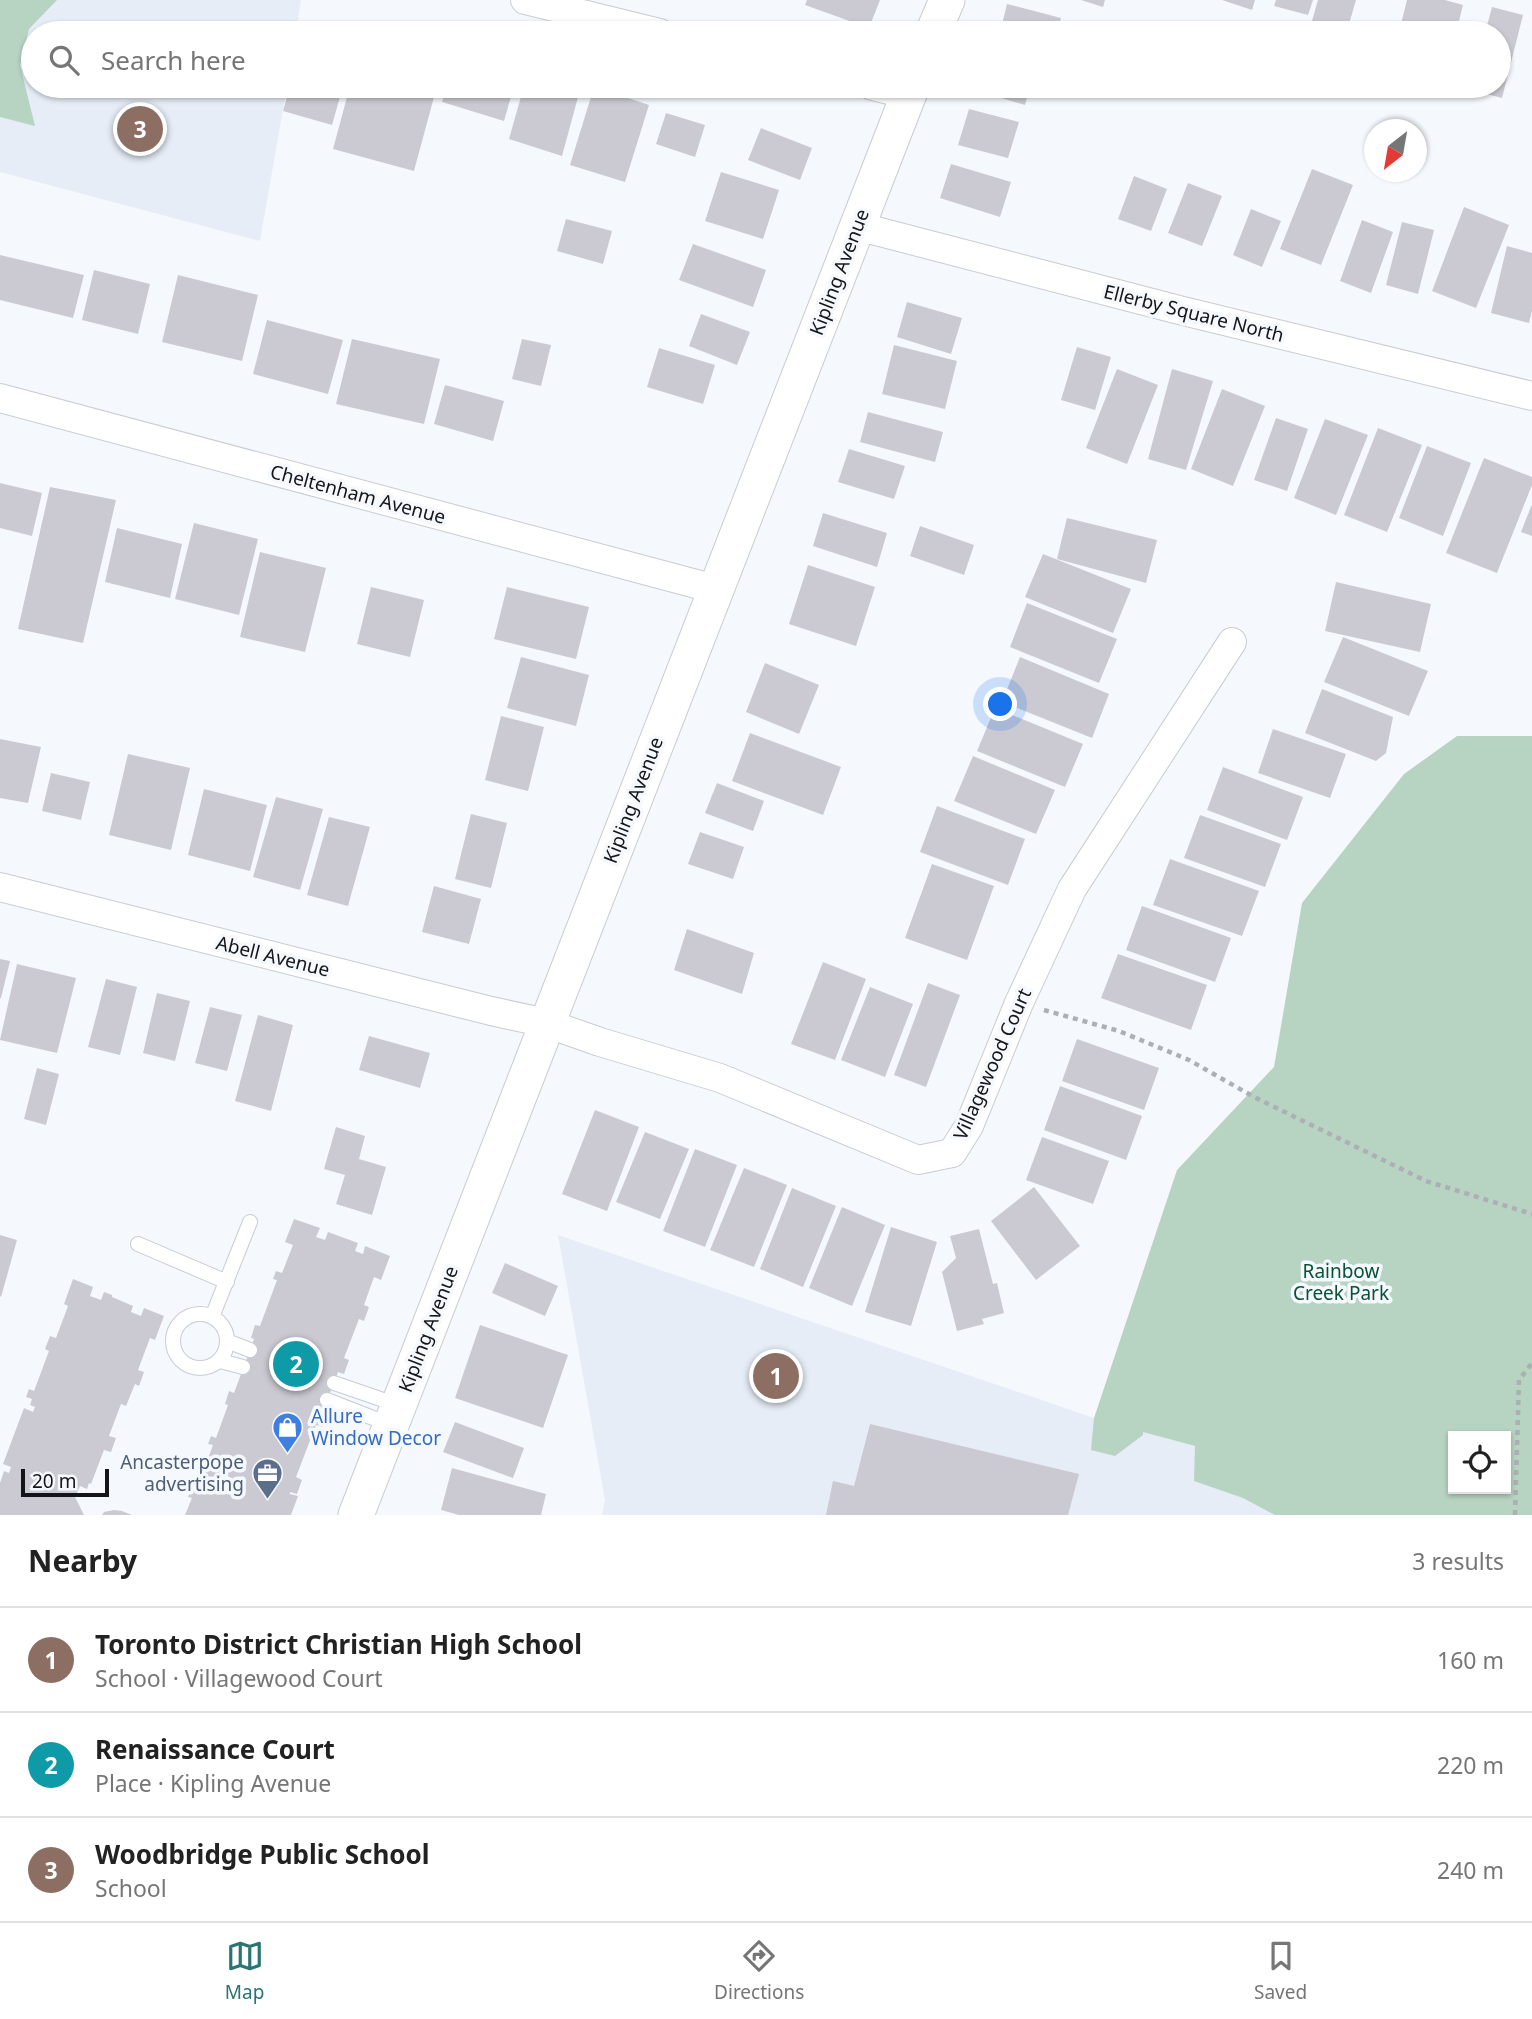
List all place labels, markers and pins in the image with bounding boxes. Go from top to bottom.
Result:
pin: 3 [117,103,163,155]
pin: 2 [273,1338,319,1390]
pin: 1 [753,1350,799,1402]
place label: Allure Window Decor [311,1403,441,1451]
shop icon: Allure Window Decor [271,1410,305,1454]
place label: Ancasterpope advertising [120,1449,244,1497]
office icon: Ancasterpope advertising [250,1456,284,1500]

